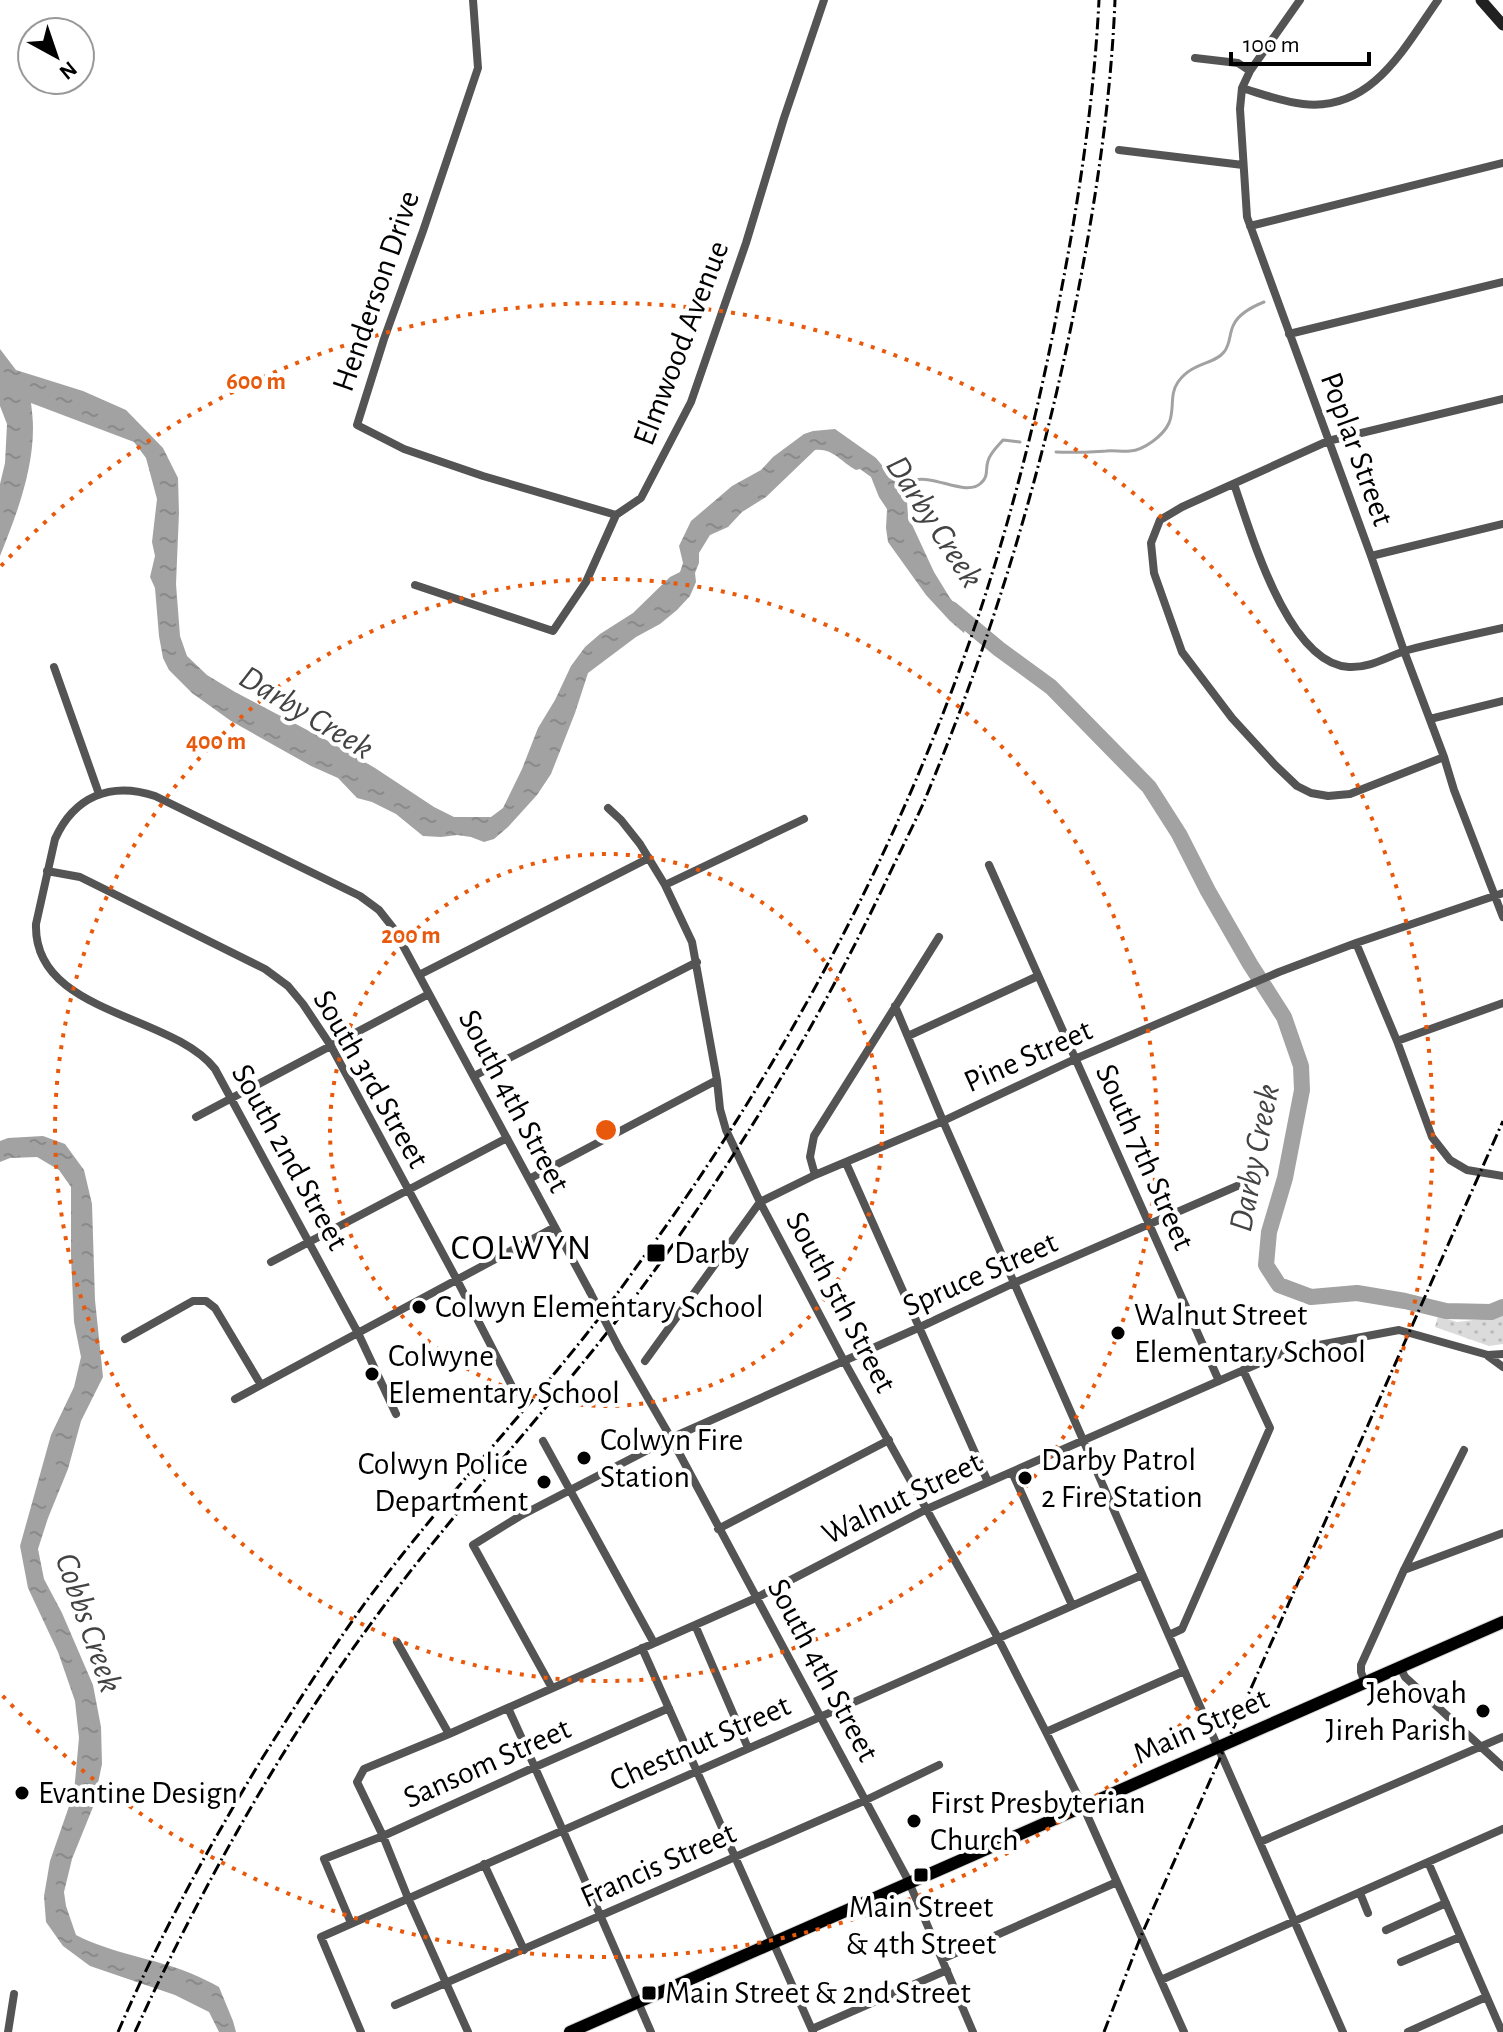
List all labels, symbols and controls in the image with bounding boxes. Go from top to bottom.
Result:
north arrow [16,16,96,96]
scale bar [1231,16,1369,66]
text: 100 m [1243,33,1300,57]
text: N [55,57,81,84]
street label: Henderson Drive [327,187,425,395]
street label: Elmwood Avenue [627,236,735,450]
street label: Poplar Street [1314,368,1400,530]
text: 600 m [226,370,286,394]
water label: Darby Creek [879,450,989,594]
water label: Darby Creek [233,660,379,766]
text: 400 m [186,730,246,754]
text: 200 m [381,924,441,948]
street label: South 3rd Street [307,985,435,1173]
street label: South 4th Street [453,1005,575,1197]
street label: Pine Street [959,1014,1097,1098]
street label: South 2nd Street [226,1059,354,1255]
street label: South 7th Street [1090,1059,1200,1255]
water label: Darby Creek [1224,1081,1286,1235]
centre of rings [592,1116,620,1144]
street label: South 5th Street [780,1206,902,1398]
street label: Spruce Street [898,1226,1062,1322]
district label: COLWYN [451,1230,593,1266]
place label: Darby [674,1237,750,1269]
marker: Darby [645,1242,667,1264]
place label: Colwyn Elementary School [435,1291,764,1323]
marker: Colwyn Elementary School [410,1298,428,1316]
place label: Walnut Street Elementary School [1134,1299,1366,1368]
marker: Walnut Street Elementary School [1109,1324,1127,1342]
place label: Colwyne Elementary School [388,1340,620,1409]
marker: Colwyne Elementary School [363,1365,381,1383]
place label: Colwyn Fire Station [600,1424,743,1493]
place label: Darby Patrol 2 Fire Station [1041,1444,1203,1513]
street label: Walnut Street [817,1446,987,1550]
place label: Colwyn Police Department [358,1448,528,1517]
marker: Colwyn Fire Station [575,1449,593,1467]
marker: Darby Patrol 2 Fire Station [1016,1469,1034,1487]
marker: Colwyn Police Department [535,1473,553,1491]
water label: Cobbs Creek [48,1549,128,1697]
street label: South 4th Street [762,1574,884,1766]
place label: Jehovah Jireh Parish [1326,1677,1467,1746]
street label: Main Street [1128,1682,1274,1770]
street label: Chestnut Street [605,1689,795,1797]
marker: Jehovah Jireh Parish [1474,1702,1492,1720]
street label: Sansom Street [399,1712,575,1814]
place label: Evantine Design [38,1777,238,1809]
marker: Evantine Design [13,1784,31,1802]
place label: First Presbyterian Church [930,1787,1146,1856]
marker: First Presbyterian Church [905,1812,923,1830]
street label: Francis Street [576,1817,740,1913]
marker: Main Street & 4th Street [912,1866,930,1884]
place label: Main Street & 4th Street [846,1891,996,1960]
place label: Main Street & 2nd Street [665,1977,971,2009]
marker: Main Street & 2nd Street [640,1984,658,2002]

